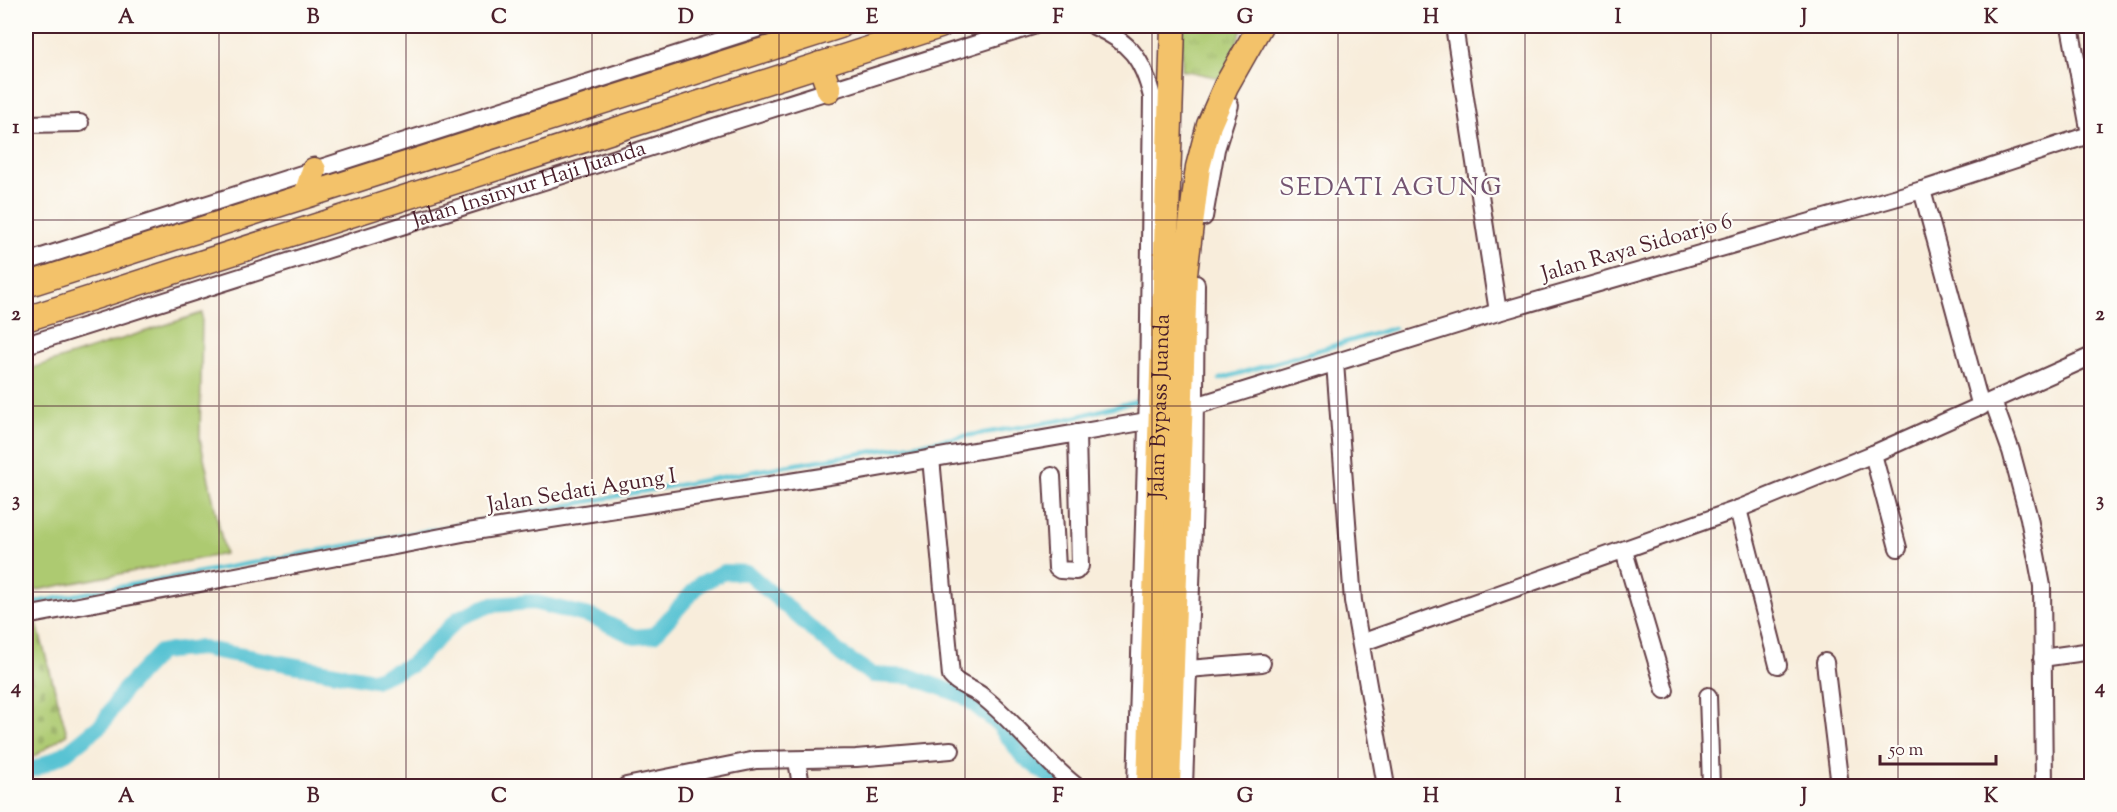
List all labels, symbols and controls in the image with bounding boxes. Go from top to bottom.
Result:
text: A [118,4,135,33]
text: B [307,4,320,33]
text: C [491,4,507,33]
text: D [678,4,694,33]
text: E [866,4,879,33]
text: F [1052,4,1064,33]
text: G [1237,4,1254,33]
text: H [1423,4,1439,33]
text: I [1615,4,1622,33]
text: J [1799,4,1807,33]
text: K [1984,4,1999,33]
text: 1 [13,114,20,143]
text: 1 [2097,114,2104,143]
street label: Jalan Insinyur Haji Juanda [407,134,650,238]
district label: SEDATI AGUNG [1279,170,1503,207]
street label: Jalan Raya Sidoarjo 6 [1537,206,1736,292]
text: 2 [11,301,21,330]
text: 2 [2095,301,2105,330]
street label: Jalan Bypass Juanda [1142,314,1180,500]
street label: Jalan Sedati Agung I [484,461,679,523]
text: 3 [12,487,20,516]
text: 3 [2096,487,2104,516]
text: 4 [10,674,21,703]
text: 4 [2094,674,2105,703]
scale bar [1880,728,1996,766]
text: 50 m [1888,738,1924,764]
text: A [118,783,135,812]
text: B [307,783,320,812]
text: C [491,783,507,812]
text: D [678,783,694,812]
text: E [866,783,879,812]
text: F [1052,783,1064,812]
text: G [1237,783,1254,812]
text: H [1423,783,1439,812]
text: I [1615,783,1622,812]
text: J [1799,783,1807,812]
text: K [1984,783,1999,812]

